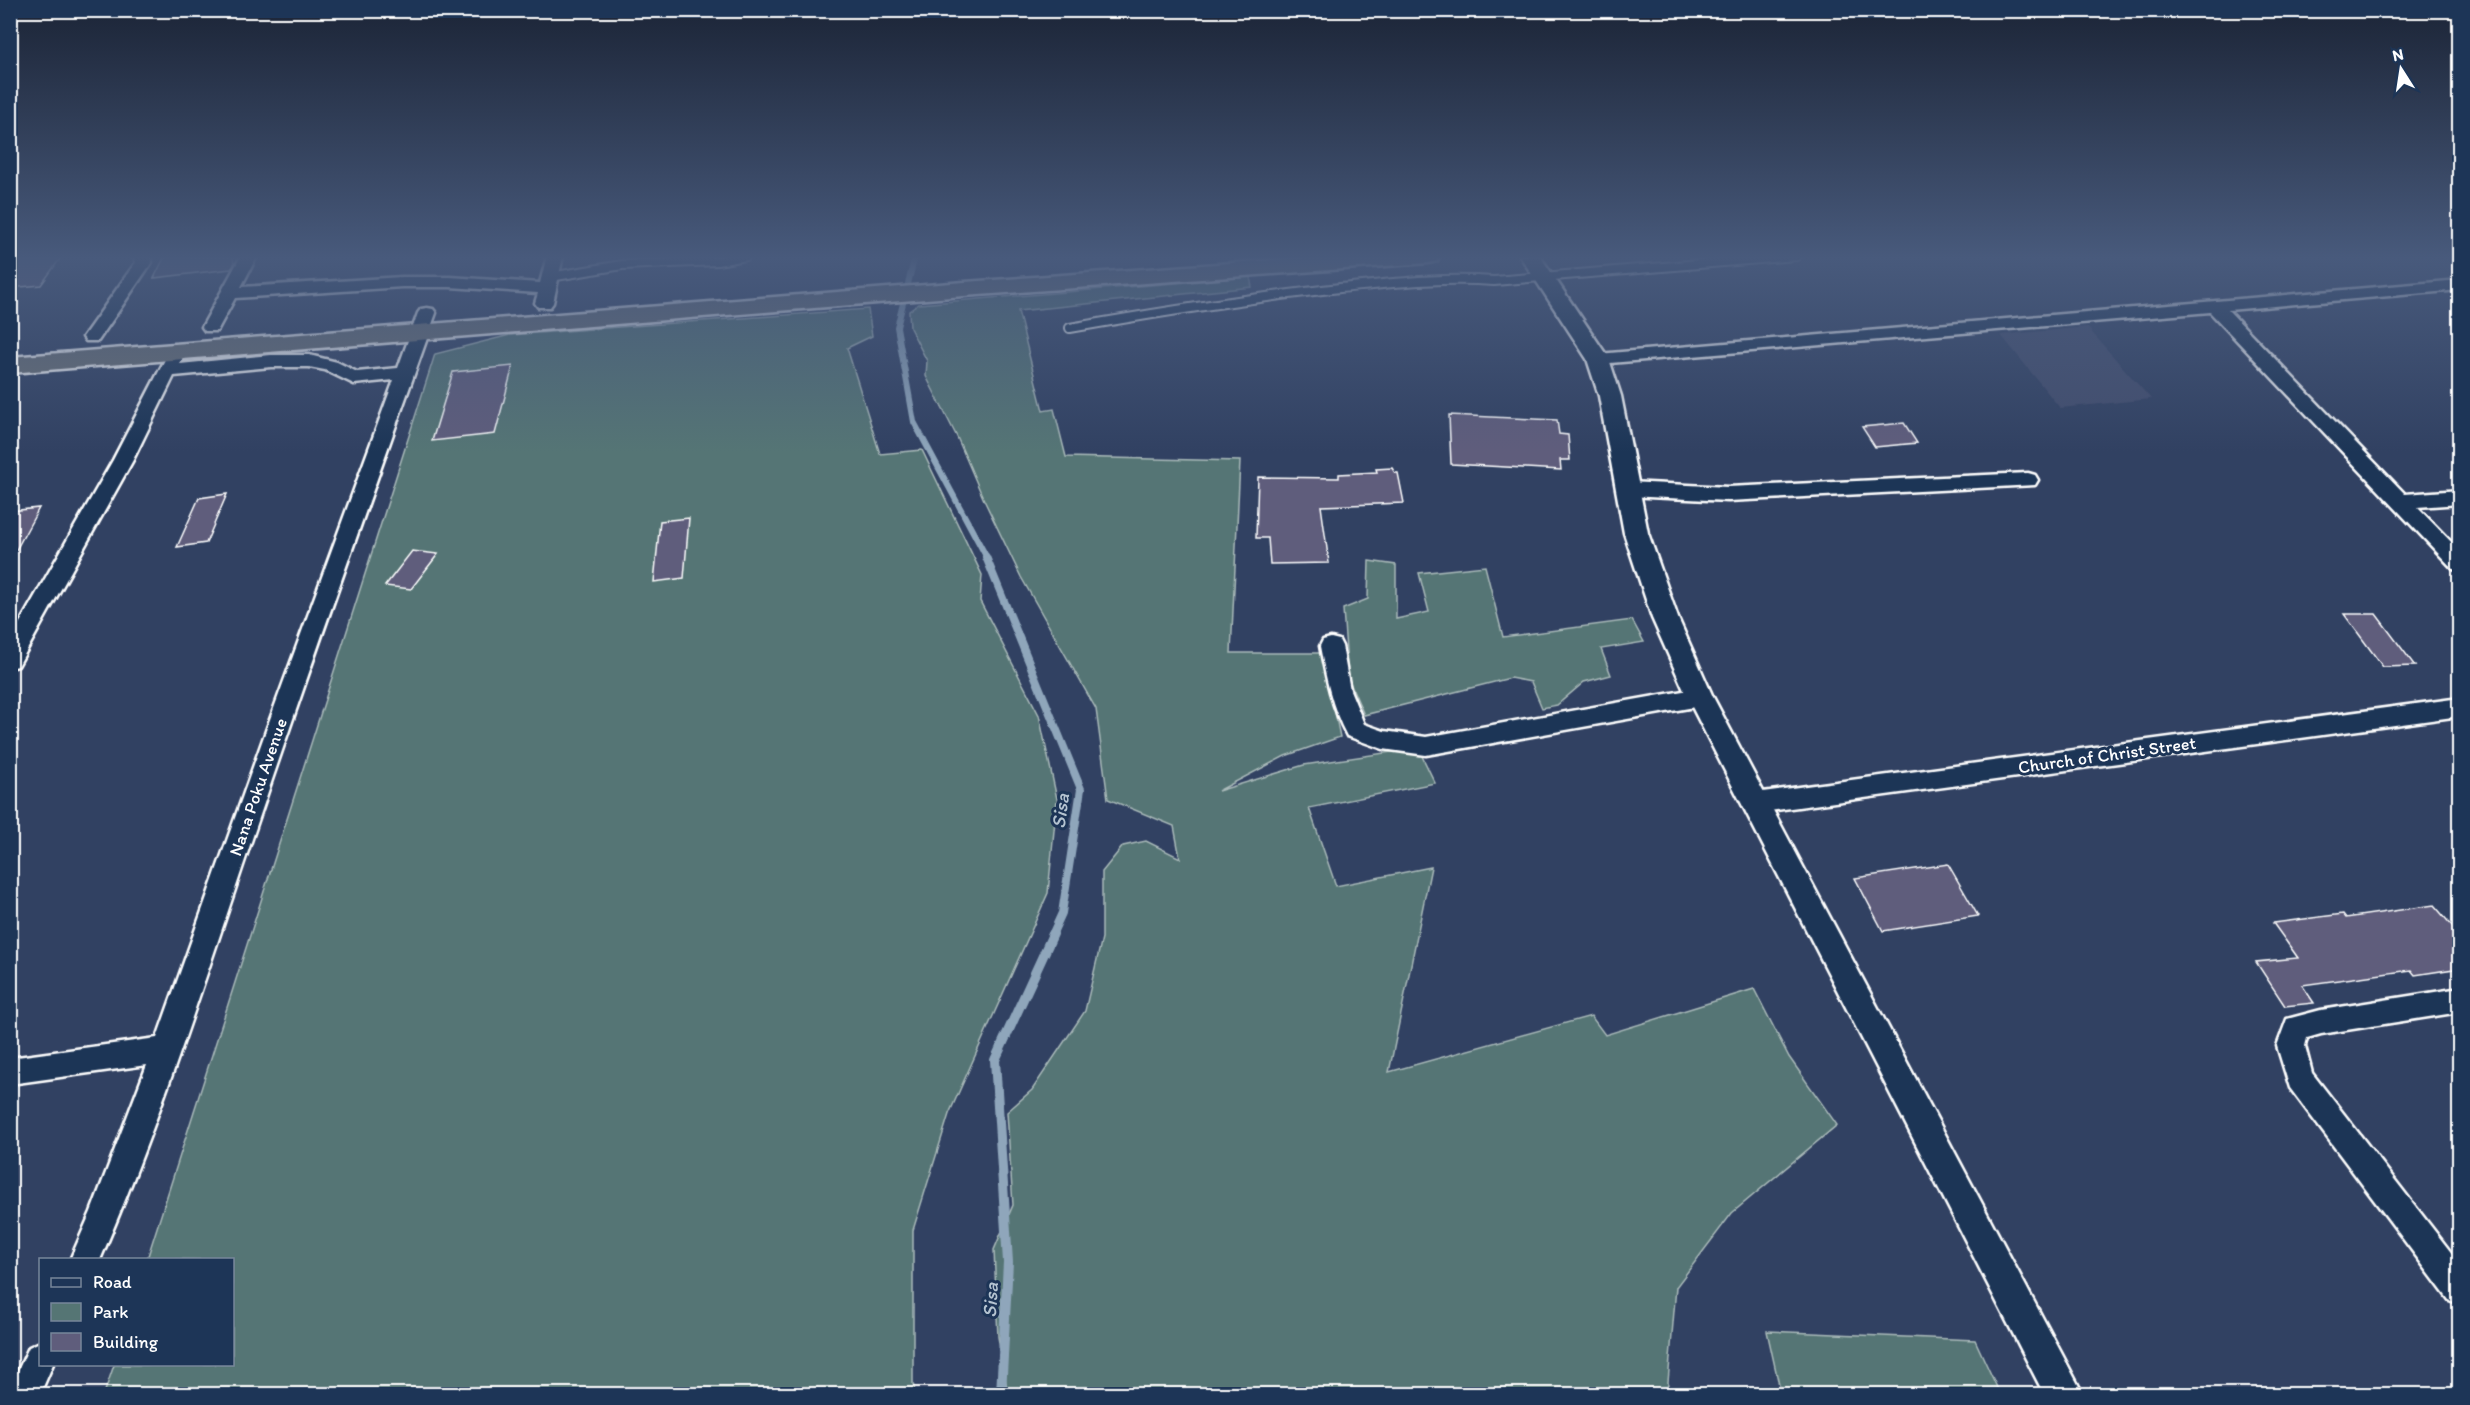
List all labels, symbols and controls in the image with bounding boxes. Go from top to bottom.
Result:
north arrow [2371,39,2431,99]
text: N [2391,44,2405,65]
street label: Nana Poku Avenue [224,715,292,859]
street label: Church of Christ Street [2017,732,2198,778]
water label: Sisa [1046,791,1074,830]
legend [39,1258,234,1366]
text: Road [93,1271,132,1293]
water label: Sisa [977,1281,1003,1318]
text: Park [93,1301,128,1323]
text: Building [93,1331,159,1353]

